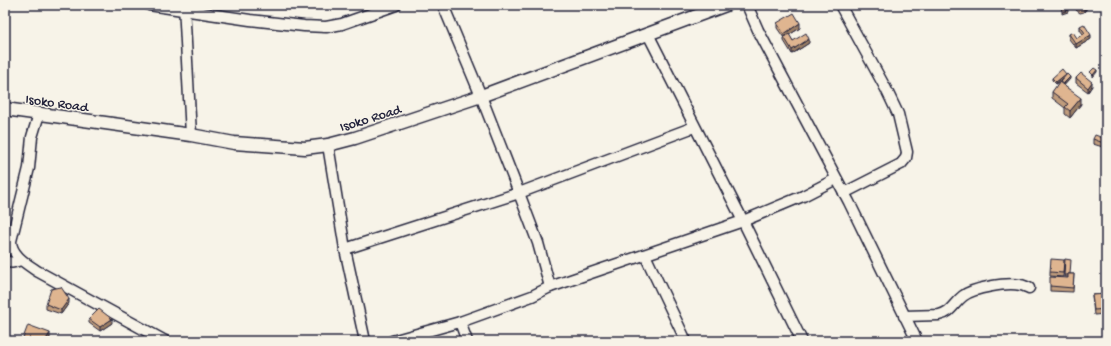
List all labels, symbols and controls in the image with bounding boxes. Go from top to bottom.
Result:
street label: Isoko Road [24,92,91,118]
street label: Isoko Road [338,102,405,137]

